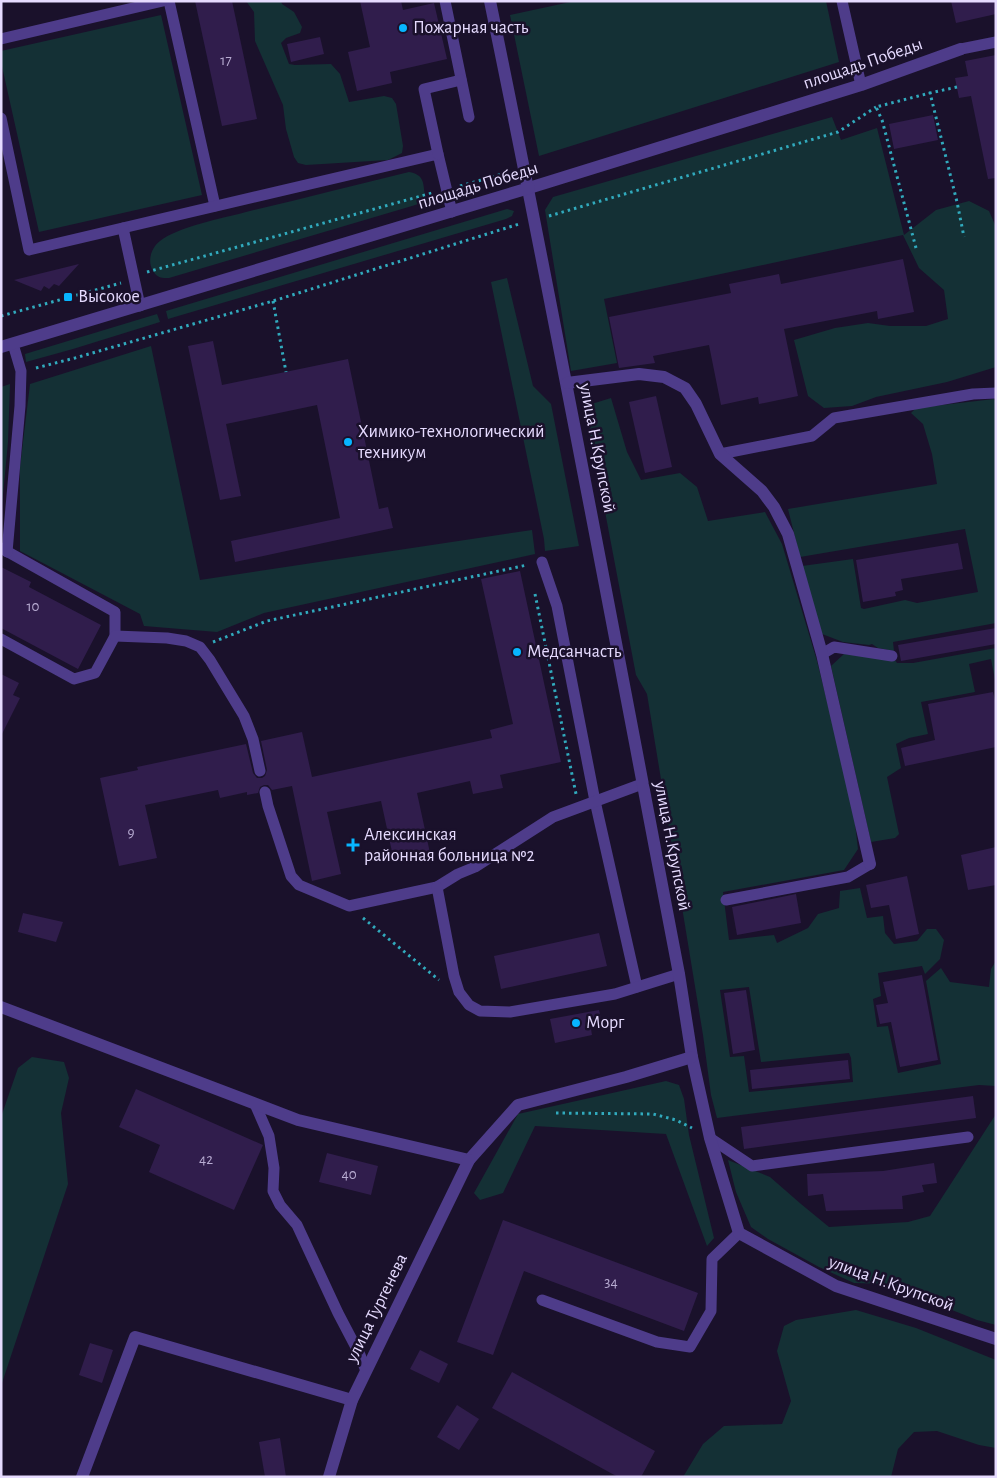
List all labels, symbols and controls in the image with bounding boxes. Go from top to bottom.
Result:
place label: Пожарная часть [413,19,529,37]
marker: Пожарная часть [397,22,409,34]
street label: площадь Победы [801,34,925,93]
house number: 17 [220,53,232,68]
street label: площадь Победы [415,158,540,213]
place label: Высокое [78,288,140,306]
marker: Высокое [62,291,74,303]
street label: улица Н.Крупской [575,381,618,514]
place label: Химико-технологический техникум [357,423,545,462]
marker: Химико-технологический техникум [342,436,354,448]
house number: 10 [26,599,40,614]
place label: Медсанчасть [527,643,622,661]
marker: Медсанчасть [511,646,523,658]
street label: улица Н.Крупской [650,779,693,912]
house number: 9 [127,825,135,840]
place label: Алексинская районная больница №2 [364,826,535,865]
marker: Алексинская районная больница №2 [346,838,360,852]
place label: Морг [586,1014,625,1032]
marker: Морг [570,1017,582,1029]
house number: 42 [199,1152,213,1167]
house number: 40 [341,1167,357,1182]
street label: улица Тургенева [343,1251,411,1366]
street label: улица Н.Крупской [825,1253,956,1315]
house number: 34 [604,1275,618,1290]

